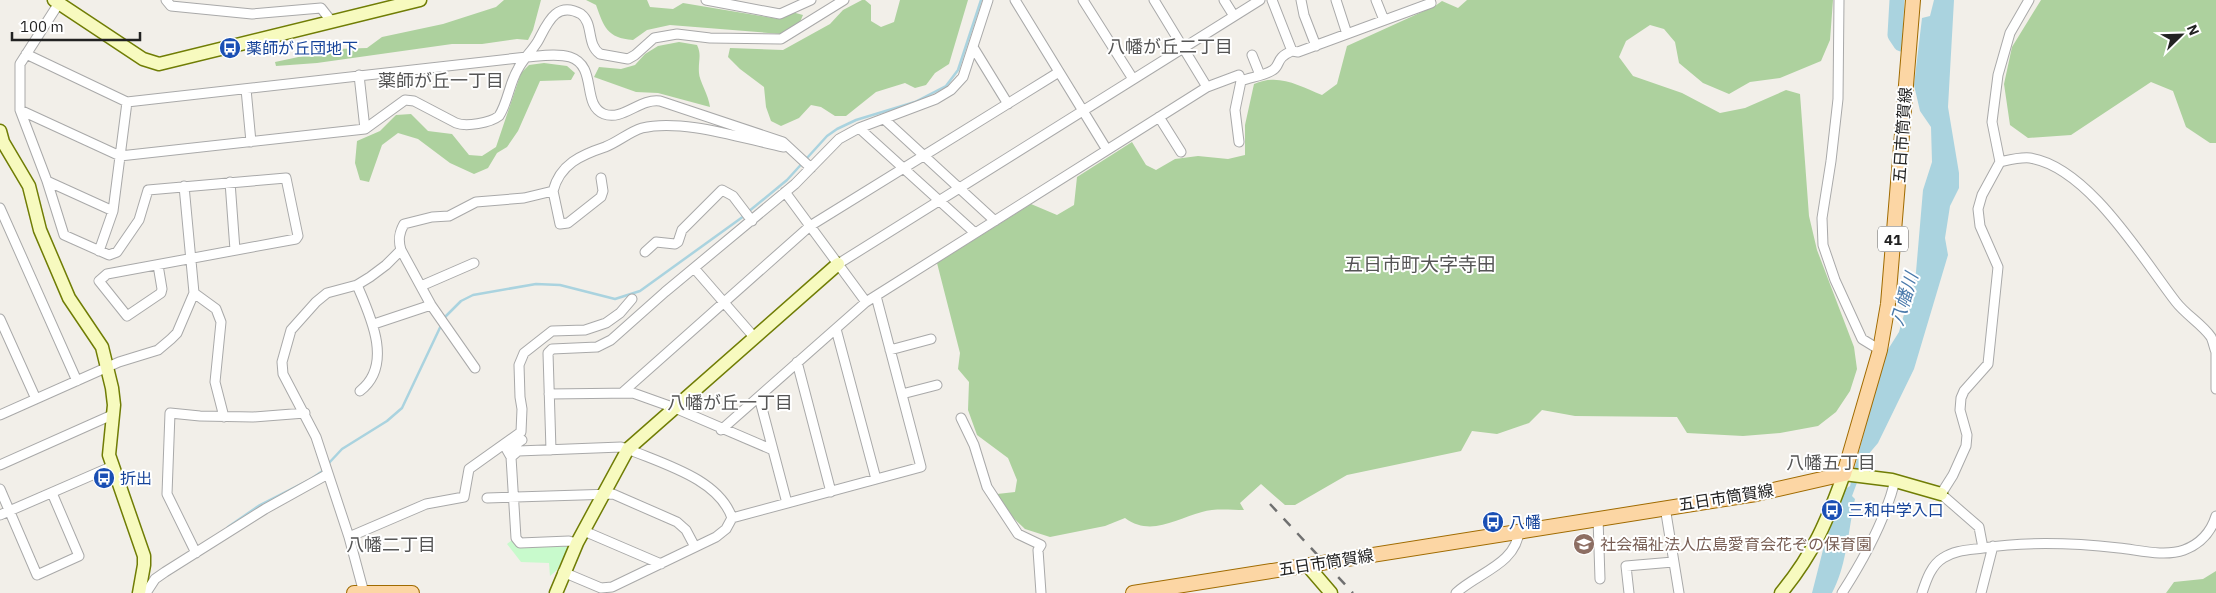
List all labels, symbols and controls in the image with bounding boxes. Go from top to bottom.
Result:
scale bar [12,10,140,42]
north arrow [2156,10,2206,60]
text: 100 m [20,17,64,36]
text: N [2183,22,2203,38]
district label: 八幡が丘二丁目 [1107,35,1233,58]
bus stop icon: 薬師が丘団地下 [218,36,242,60]
place label: 薬師が丘団地下 [246,38,358,58]
district label: 薬師が丘一丁目 [378,69,504,92]
street label: 五日市筒賀線 [1889,86,1915,184]
road number: 41 [1878,226,1908,252]
district label: 五日市町大字寺田 [1344,252,1496,276]
water label: 八幡川 [1885,268,1923,328]
district label: 八幡が丘一丁目 [667,391,793,414]
district label: 八幡五丁目 [1786,451,1876,474]
bus stop icon: 折出 [92,466,116,490]
place label: 折出 [120,468,152,488]
street label: 五日市筒賀線 [1677,480,1775,514]
bus stop icon: 三和中学入口 [1820,498,1844,522]
place label: 三和中学入口 [1848,500,1944,520]
bus stop icon: 八幡 [1481,510,1505,534]
place label: 八幡 [1509,512,1541,532]
school or university icon: 社会福祉法人広島愛育会花ぞの保育園 [1572,532,1596,556]
district label: 八幡二丁目 [346,533,436,556]
place label: 社会福祉法人広島愛育会花ぞの保育園 [1600,534,1872,554]
street label: 五日市筒賀線 [1277,545,1375,579]

